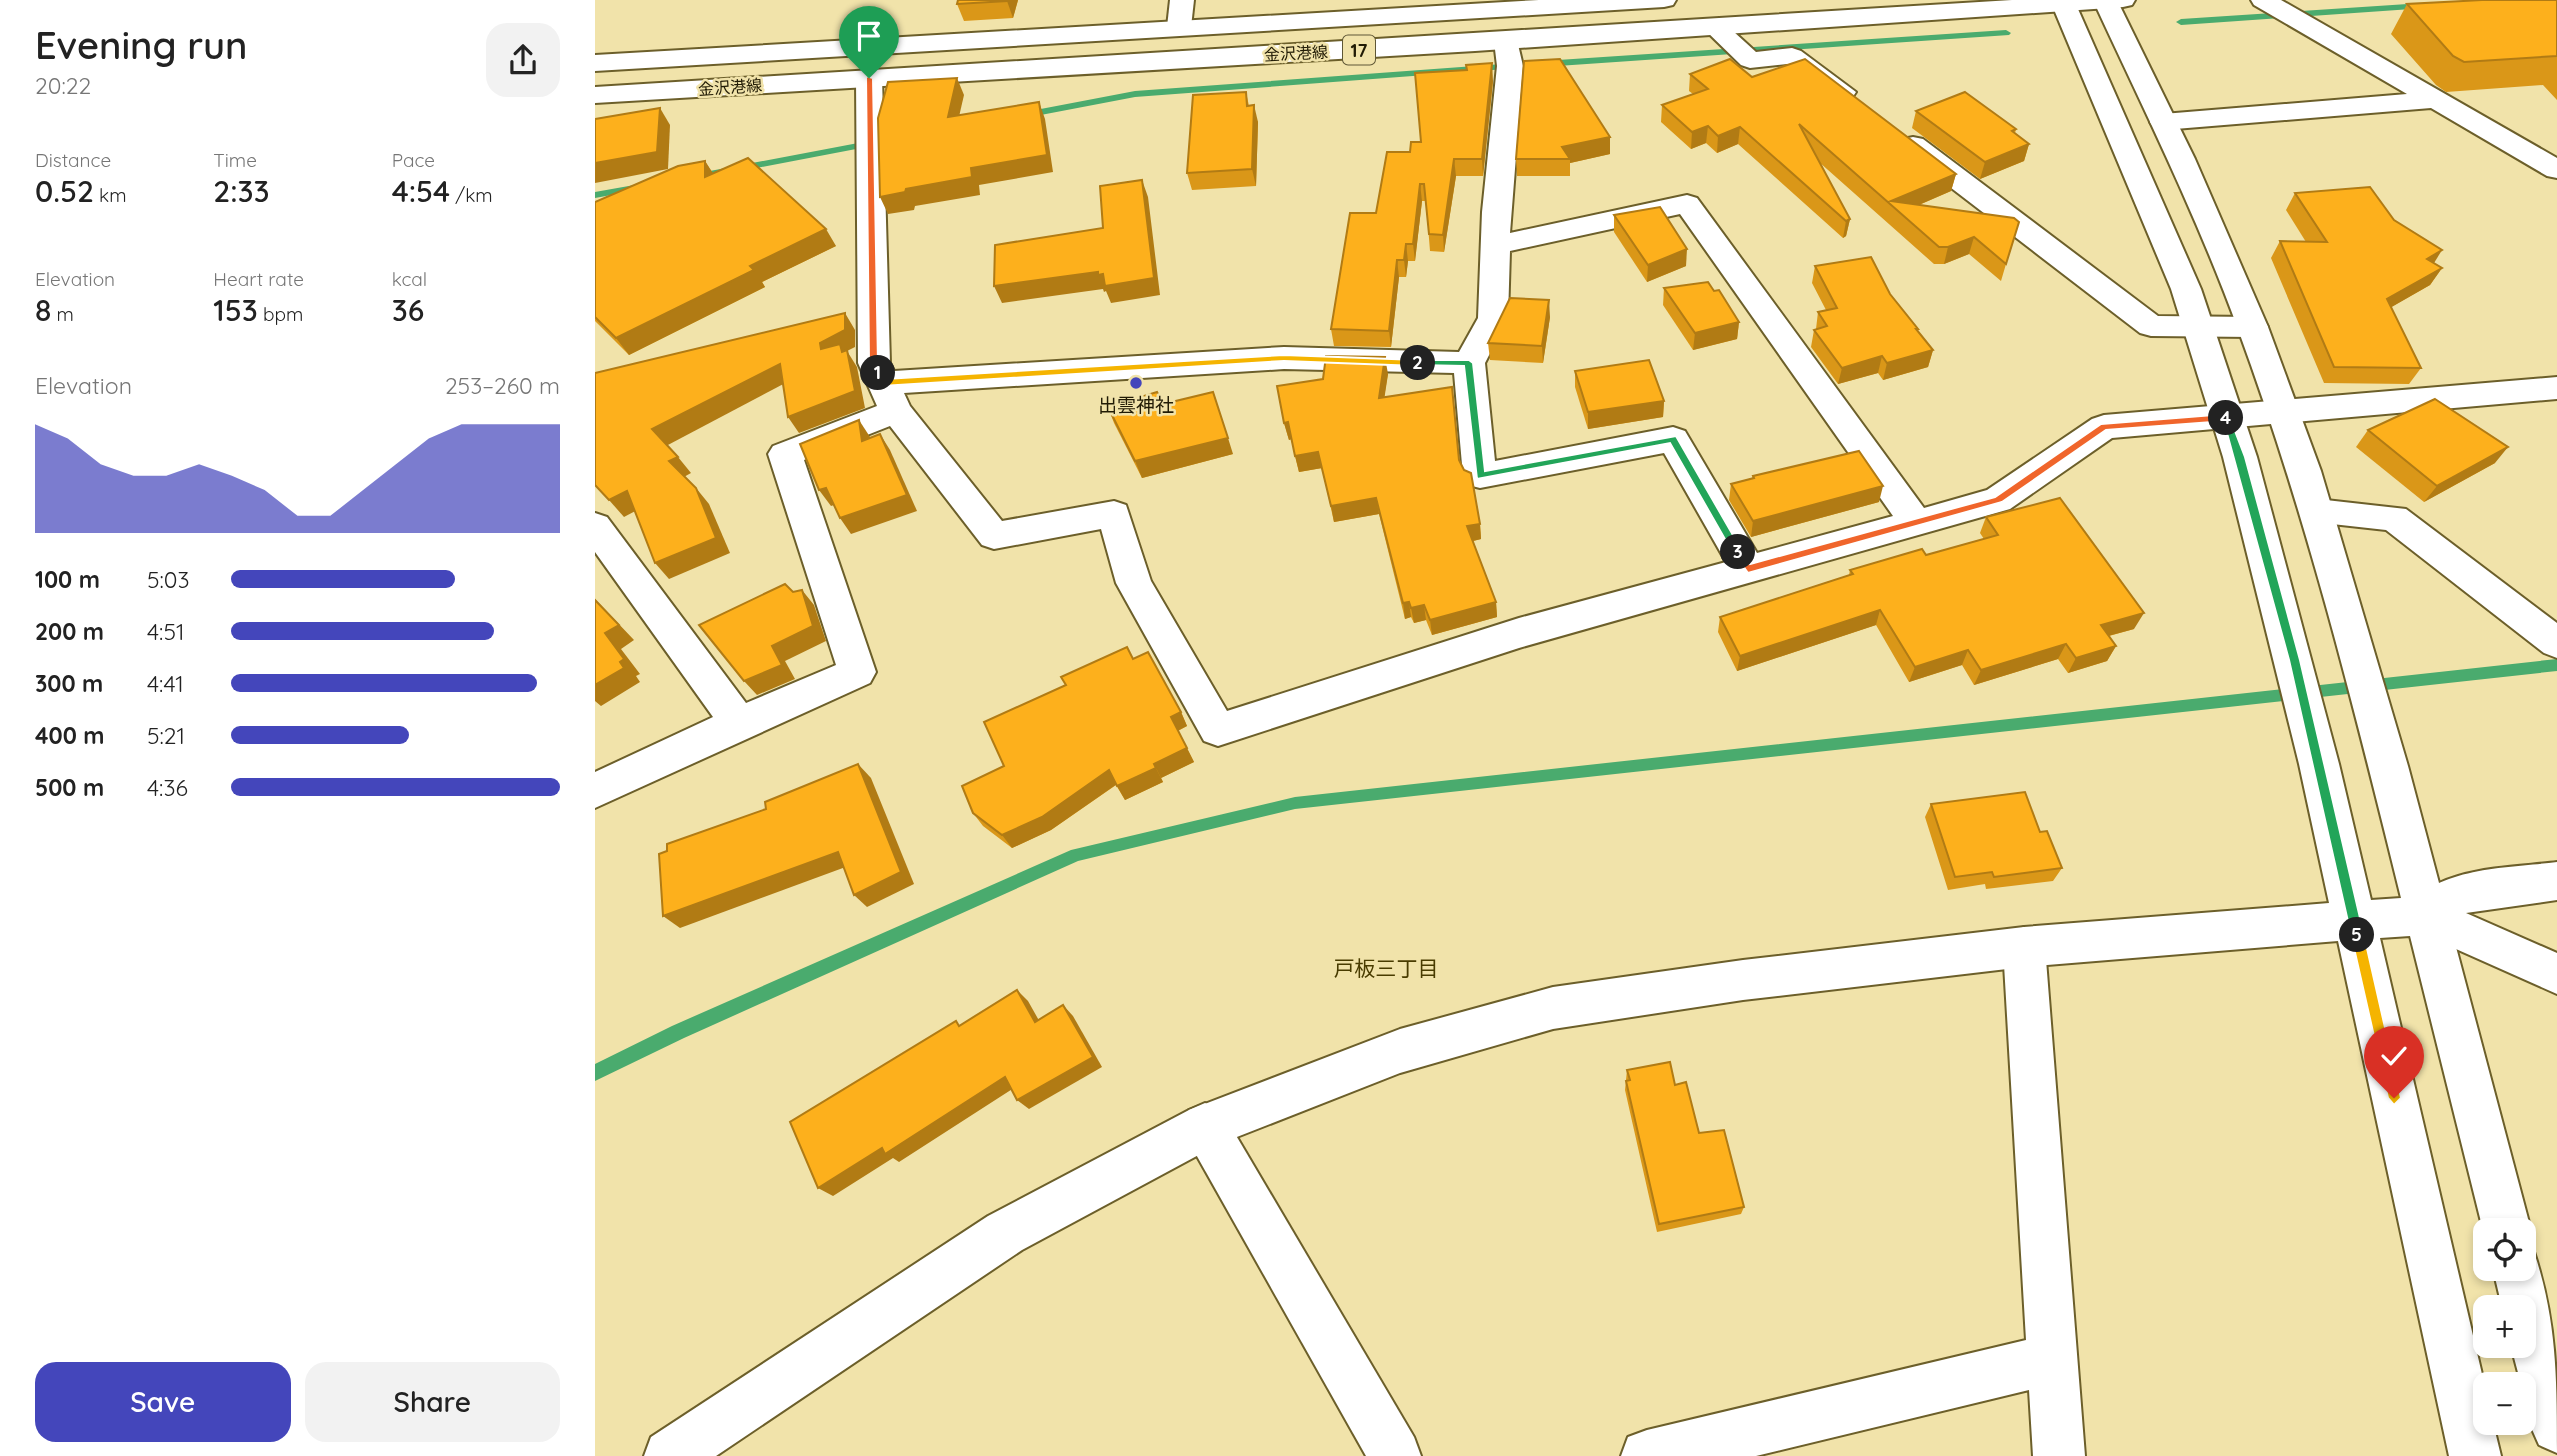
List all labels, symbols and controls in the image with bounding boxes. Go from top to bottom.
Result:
pin [839,6,899,78]
icon: arrive [850,17,888,55]
text: Evening run [35,21,248,69]
button: share [486,23,560,97]
road number: 17 [1343,36,1375,64]
street label: 金沢港線 [1264,41,1328,65]
text: 20:22 [35,71,91,100]
street label: 金沢港線 [697,75,763,99]
text: Distance [35,148,111,172]
text: Time [213,148,257,172]
text: Pace [392,148,435,172]
text: 0.52 [35,172,94,210]
text: 2:33 [213,172,270,210]
text: 4:54 [392,172,450,210]
text: km [94,183,127,207]
text: /km [450,183,493,207]
text: Elevation [35,267,115,291]
text: Heart rate [213,267,304,291]
text: kcal [392,267,427,291]
text: 8 [35,291,51,329]
text: 153 [213,291,258,329]
text: 36 [392,291,424,329]
text: m [51,302,74,326]
text: bpm [258,302,303,326]
pin: 2 [1401,346,1435,380]
text: 2 [1412,350,1423,374]
pin: 1 [861,356,895,390]
text: 1 [874,360,881,384]
text: Elevation [35,371,132,400]
text: 253–260 m [445,371,560,400]
marker: 出雲神社 [1128,375,1144,391]
place label: 出雲神社 [1098,393,1174,417]
pin: 4 [2209,400,2243,436]
text: 4 [2220,405,2231,429]
pin: 3 [1721,534,1755,570]
text: 3 [1732,539,1743,563]
text: 100 m [35,565,100,594]
text: 5:03 [147,565,190,594]
text: 200 m [35,617,104,646]
text: 4:51 [147,617,184,646]
text: 300 m [35,669,103,698]
text: 4:41 [147,669,184,698]
text: 400 m [35,721,104,750]
text: 5:21 [147,721,185,750]
text: 500 m [35,773,104,802]
text: 4:36 [147,773,188,802]
pin: 5 [2339,918,2375,953]
text: 5 [2351,922,2362,946]
district label: 戸板三丁目 [1334,955,1439,981]
pin [2364,1026,2424,1098]
icon: check [2375,1037,2413,1075]
map controls [2473,1218,2536,1435]
button: locate [2473,1218,2536,1281]
button: + [2473,1295,2536,1358]
button: Save [35,1362,291,1442]
button: Share [305,1362,560,1442]
button: − [2473,1372,2536,1435]

